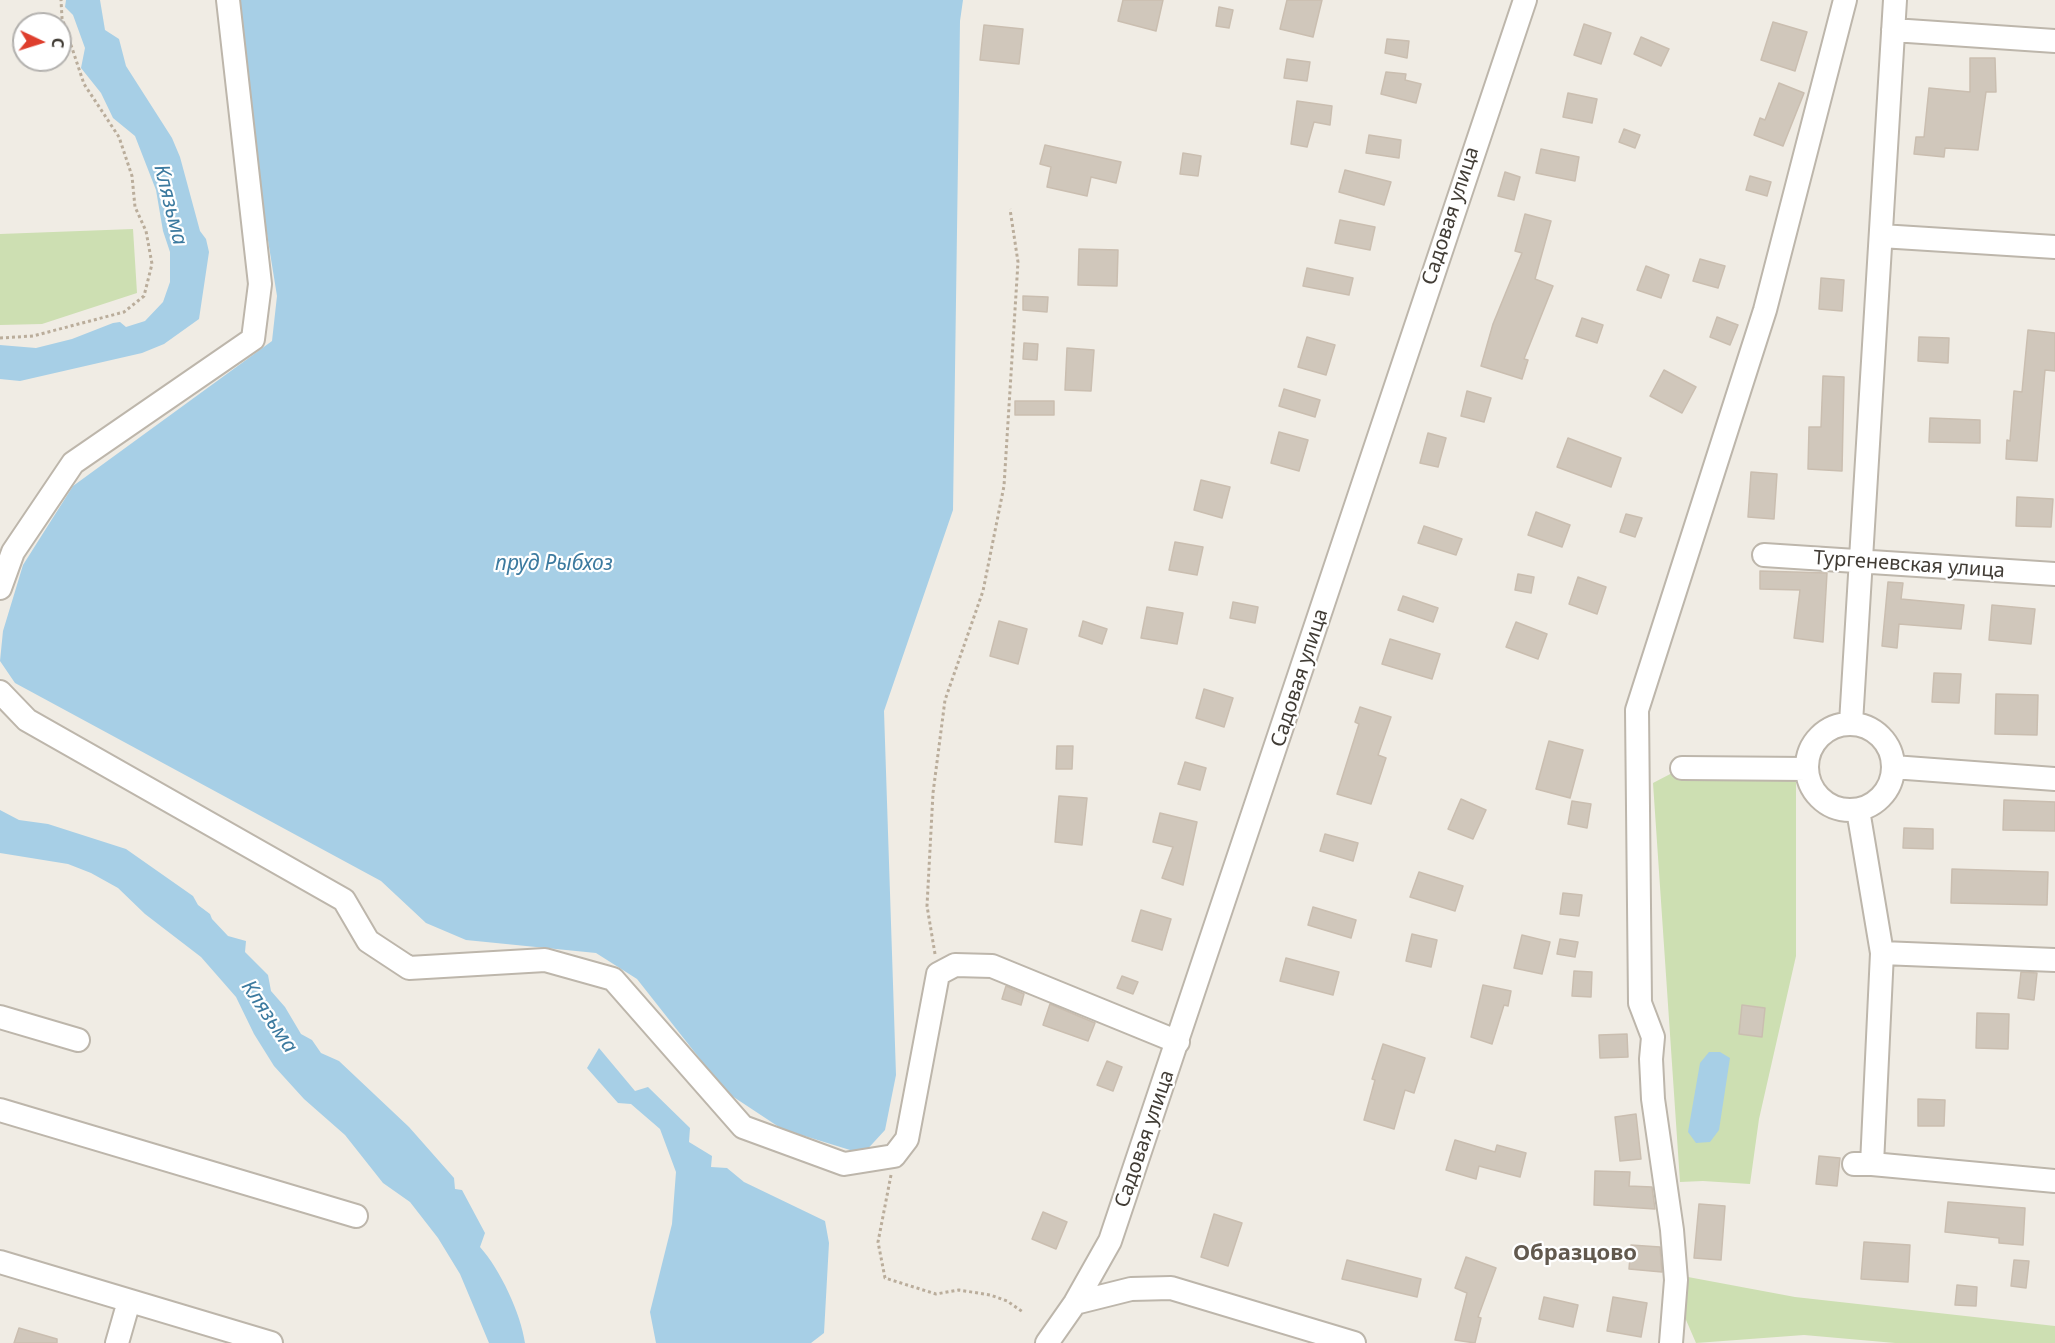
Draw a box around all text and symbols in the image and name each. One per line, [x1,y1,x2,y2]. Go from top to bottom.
north arrow [12,12,72,72]
text: С [47,37,69,49]
street label: Садовая улица [1417,144,1485,288]
water label: Клязьма [148,162,192,248]
street label: Тургеневская улица [1812,546,2006,584]
water label: пруд Рыбхоз [495,551,613,577]
street label: Садовая улица [1266,606,1334,750]
water label: Клязьма [236,976,302,1058]
street label: Садовая улица [1110,1067,1180,1211]
district label: Образцово [1513,1241,1637,1267]

